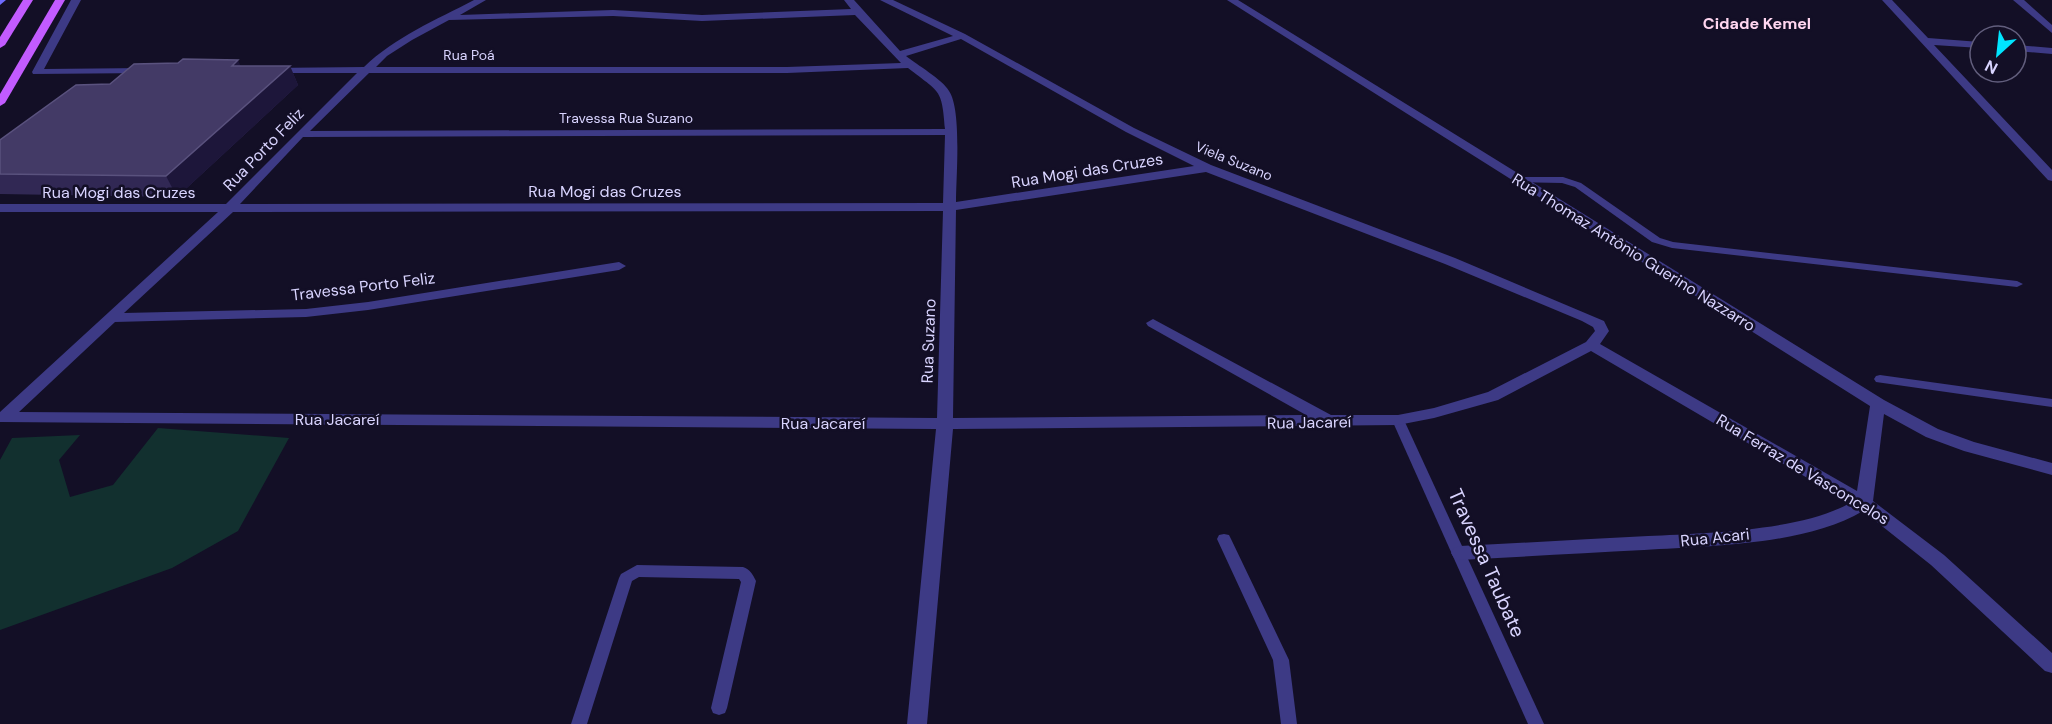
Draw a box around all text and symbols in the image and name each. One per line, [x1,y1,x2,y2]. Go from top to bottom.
district label: Cidade Kemel [1703,13,1811,34]
north arrow [1968,24,2028,84]
street label: Rua Poá [443,46,495,64]
text: N [1981,55,2001,79]
street label: Rua Porto Feliz [218,103,308,195]
street label: Travessa Rua Suzano [559,109,693,127]
street label: Viela Suzano [1193,137,1275,185]
street label: Rua Mogi das Cruzes [1010,148,1164,193]
street label: Rua Thomaz Antônio Guerino Nazzarro [1508,168,1759,336]
street label: Rua Mogi das Cruzes [528,181,682,202]
street label: Rua Mogi das Cruzes [42,182,196,203]
street label: Travessa Porto Feliz [290,267,436,306]
street label: Rua Suzano [917,298,940,384]
street label: Rua Jacareí [295,409,380,430]
street label: Rua Ferraz de Vasconcelos [1712,409,1893,529]
street label: Rua Jacareí [1267,411,1352,434]
street label: Rua Jacareí [781,413,866,434]
street label: Travessa Taubate [1443,485,1531,641]
street label: Rua Acari [1679,523,1751,552]

